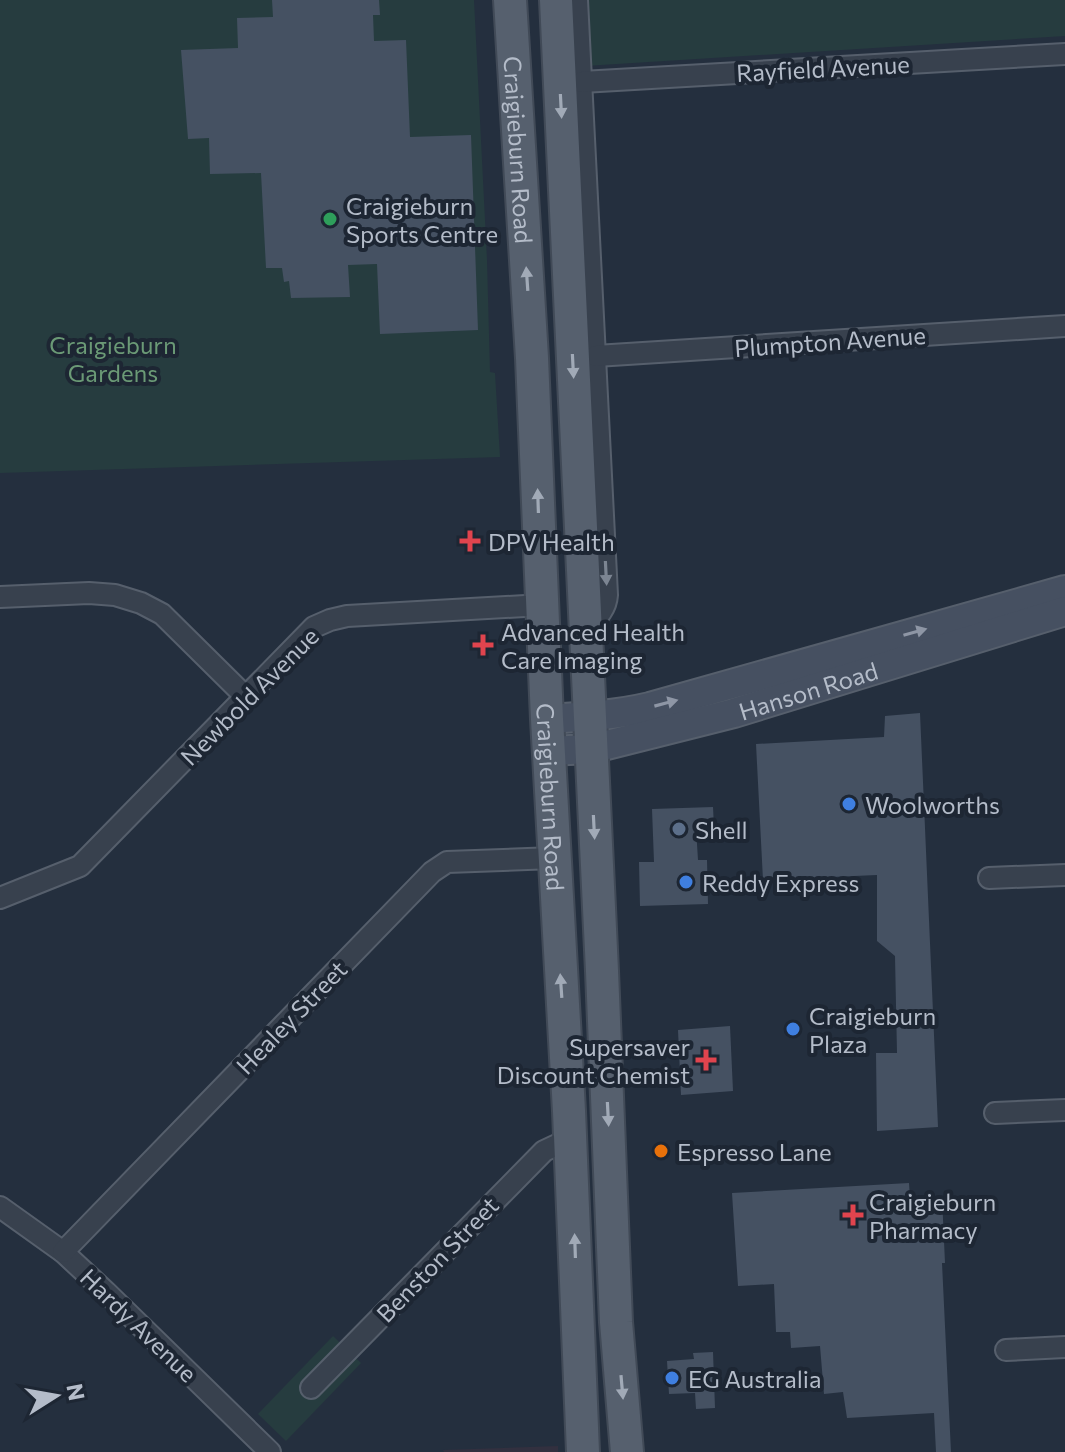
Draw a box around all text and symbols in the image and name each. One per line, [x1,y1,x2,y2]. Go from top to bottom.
street label: Rayfield Avenue [736,49,910,87]
street label: Craigieburn Road [499,55,539,244]
one-way arrow [555,94,568,119]
place label: Craigieburn Sports Centre [346,191,498,248]
marker: Craigieburn Sports Centre [321,210,339,228]
one-way arrow [520,267,533,292]
street label: Plumpton Avenue [733,320,927,362]
park label: Craigieburn Gardens [49,330,177,387]
one-way arrow [567,354,580,379]
one-way arrow [532,488,545,513]
place label: DPV Health [488,527,615,556]
marker: DPV Health [459,530,481,552]
one-way arrow [600,561,613,586]
place label: Advanced Health Care Imaging [501,617,685,674]
street label: Newbold Avenue [174,621,324,771]
one-way arrow [903,625,928,637]
marker: Advanced Health Care Imaging [472,634,494,656]
street label: Hanson Road [735,655,881,725]
one-way arrow [653,697,678,709]
street label: Craigieburn Road [532,702,571,892]
place label: Woolworths [865,790,1000,819]
marker: Woolworths [840,795,858,813]
one-way arrow [588,815,601,840]
place label: Shell [695,815,748,844]
marker: Shell [670,820,688,838]
place label: Reddy Express [702,868,860,897]
marker: Reddy Express [677,873,695,891]
street label: Healey Street [230,954,352,1080]
one-way arrow [554,973,567,998]
place label: Craigieburn Plaza [809,1001,936,1058]
marker: Craigieburn Plaza [784,1020,802,1038]
place label: Supersaver Discount Chemist [497,1032,690,1089]
marker: Supersaver Discount Chemist [697,1051,715,1069]
one-way arrow [602,1102,615,1127]
place label: Espresso Lane [677,1137,832,1166]
marker: Espresso Lane [652,1142,670,1160]
place label: Craigieburn Pharmacy [869,1187,996,1244]
street label: Benston Street [370,1190,504,1328]
marker: Craigieburn Pharmacy [844,1206,862,1224]
one-way arrow [568,1233,581,1258]
street label: Hardy Avenue [75,1262,203,1388]
north arrow [16,1356,96,1436]
place label: EG Australia [688,1364,822,1393]
marker: EG Australia [663,1369,681,1387]
one-way arrow [616,1375,629,1400]
text: N [61,1381,91,1403]

